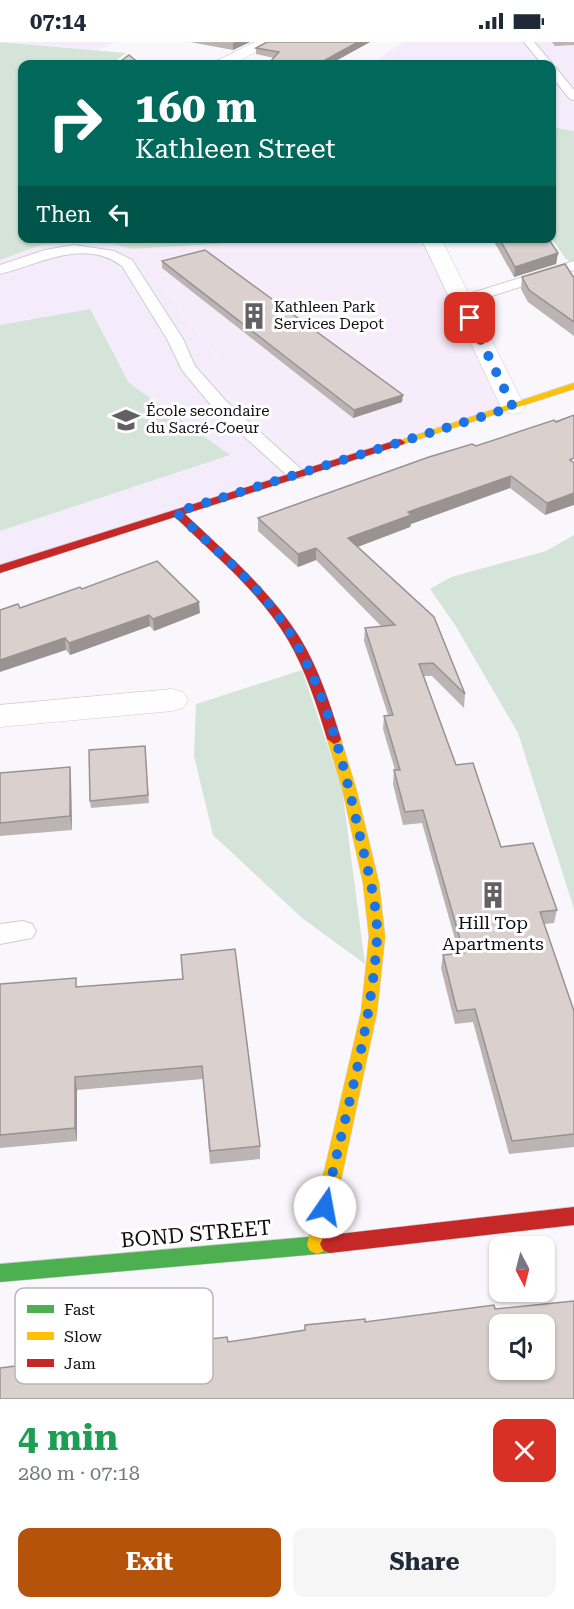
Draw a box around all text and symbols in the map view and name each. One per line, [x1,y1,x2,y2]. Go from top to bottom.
text: 07:14 [30,9,86,34]
text: 160 m [135,83,257,132]
icon: right [36,84,114,162]
text: Kathleen Street [135,133,336,165]
icon: left [103,198,136,231]
text: Then [36,202,91,227]
pin [444,292,495,343]
place label: Kathleen Park Services Depot [274,298,384,333]
building icon: Kathleen Park Services Depot [239,301,269,331]
icon: arrive [453,301,486,334]
place label: École secondaire du Sacré-Coeur [146,402,269,437]
school or university icon: École secondaire du Sacré-Coeur [111,405,141,435]
building icon: Hill Top Apartments [478,880,508,910]
place label: Hill Top Apartments [442,912,544,954]
position arrow [293,1175,357,1239]
street label: BOND STREET [120,1215,272,1253]
north arrow [489,1236,555,1302]
map controls [489,1236,555,1380]
legend [15,1288,213,1384]
text: Fast [64,1300,95,1319]
button: sound [489,1314,555,1380]
text: Slow [64,1327,102,1346]
text: Jam [64,1354,96,1373]
text: 4 min [18,1417,118,1459]
button: close [493,1419,556,1482]
text: 280 m · 07:18 [18,1461,140,1485]
button: Exit [18,1528,281,1597]
button: Share [293,1528,556,1597]

